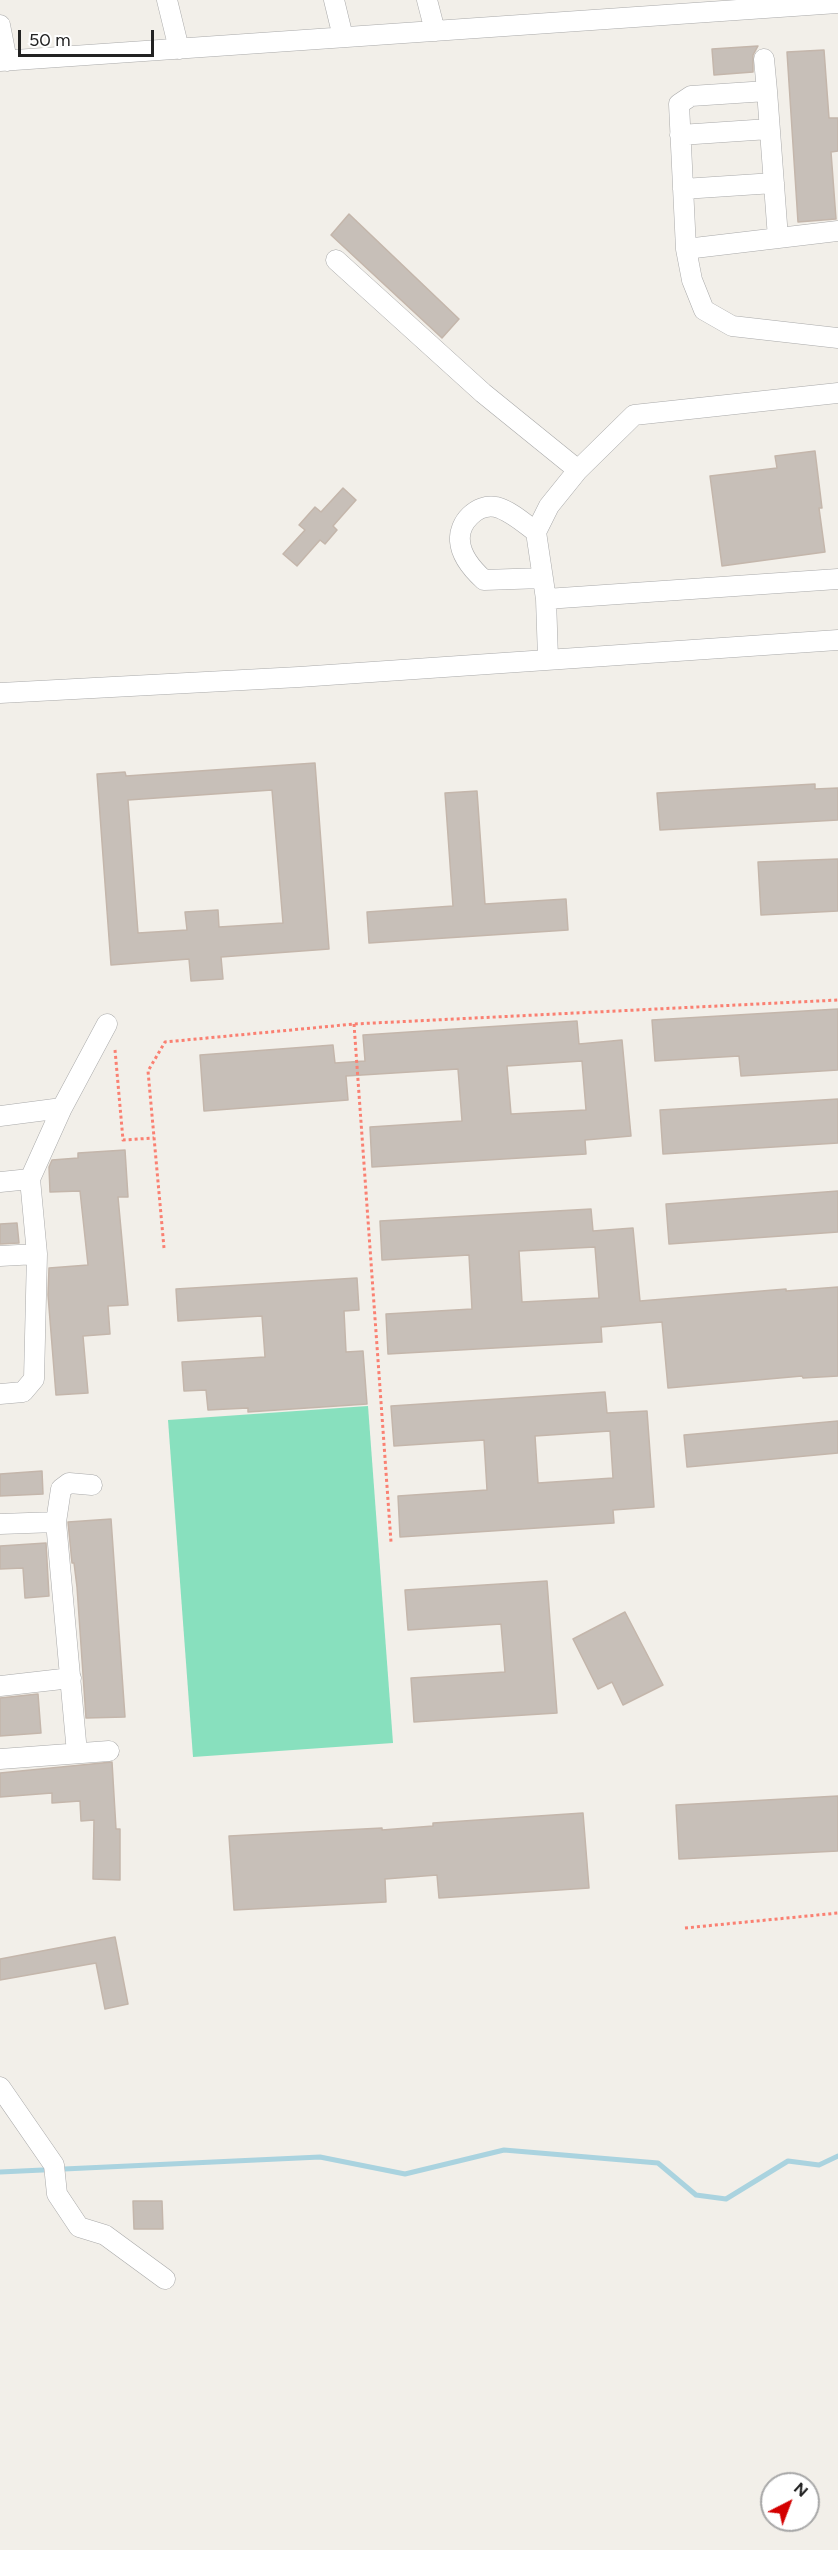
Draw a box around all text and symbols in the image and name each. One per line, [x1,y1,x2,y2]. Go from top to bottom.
scale bar [21,18,158,56]
text: 50 m [29,29,71,51]
north arrow [760,2472,820,2532]
text: N [790,2479,812,2501]

